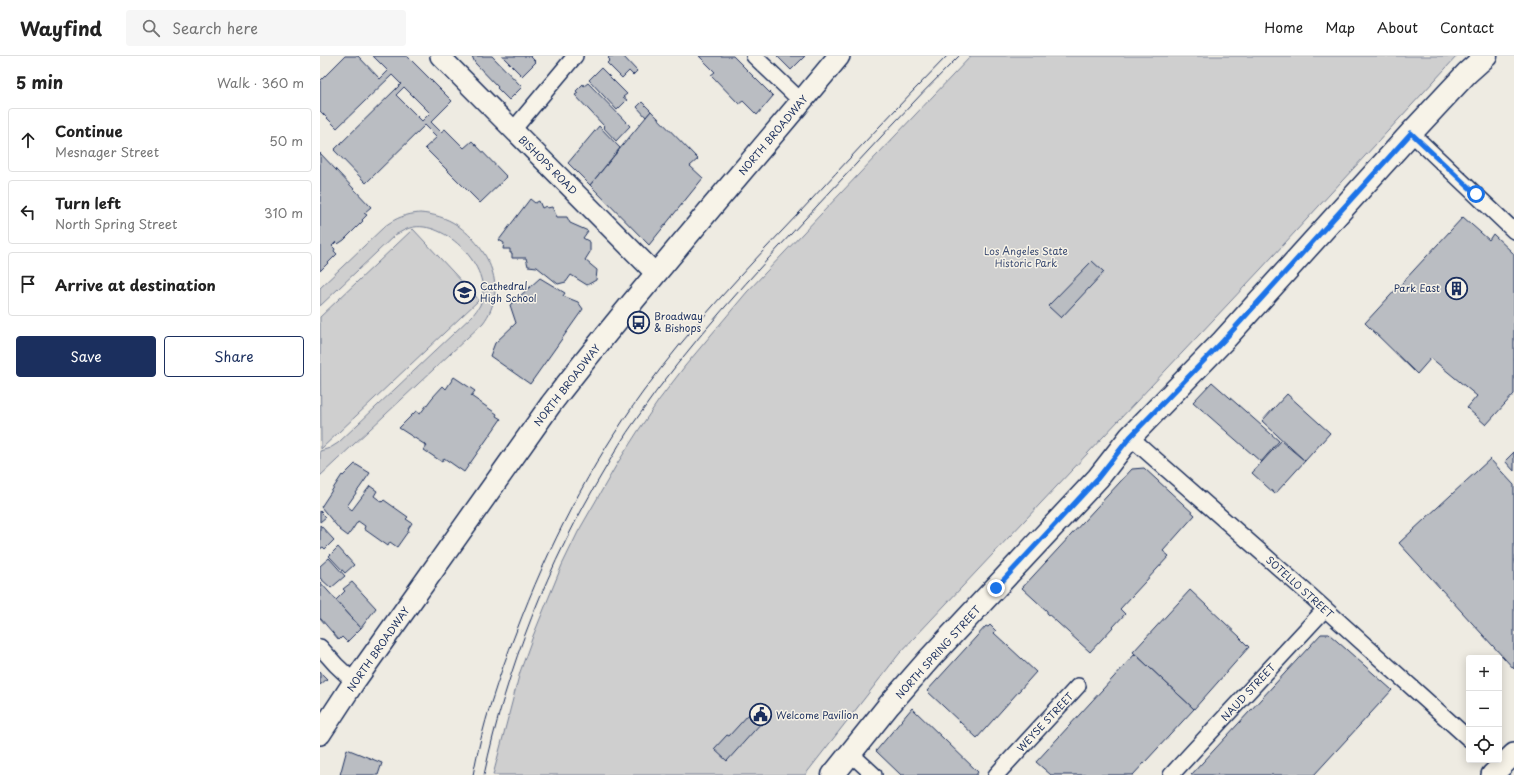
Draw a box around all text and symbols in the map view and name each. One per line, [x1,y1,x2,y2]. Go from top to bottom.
search box [126,10,406,46]
text: Wayfind [20,14,102,42]
text: Search here [172,16,258,39]
icon: search [140,17,162,39]
text: Home [1264,17,1303,38]
text: Map [1325,17,1355,38]
text: About [1377,17,1418,38]
text: Contact [1440,17,1494,38]
text: 5 min [16,69,63,95]
text: Walk · 360 m [217,73,304,92]
street label: NORTH BROADWAY [735,91,811,178]
text: Continue [55,119,123,142]
icon: ahead [17,129,39,151]
text: 50 m [269,131,303,150]
street label: BISHOPS ROAD [516,132,581,197]
text: Mesnager Street [55,142,159,161]
route start [1467,185,1485,203]
text: Turn left [55,191,121,214]
icon: left [17,201,39,223]
text: 310 m [264,203,303,222]
text: North Spring Street [55,214,177,233]
park label: Los Angeles State Historic Park [984,243,1068,270]
icon: arrive [17,273,39,295]
text: Arrive at destination [55,273,216,296]
building icon: Park East [1443,275,1469,301]
place label: Cathedral High School [480,278,537,305]
school or university icon: Cathedral High School [451,279,477,305]
place label: Park East [1394,280,1440,295]
place label: Broadway & Bishops [654,308,703,335]
bus stop icon: Broadway & Bishops [626,309,652,335]
button: Save [16,336,156,377]
button: Share [164,336,304,377]
street label: NORTH BROADWAY [530,341,603,429]
street label: SOTELLO STREET [1263,552,1338,621]
route end [987,579,1005,597]
street label: NORTH SPRING STREET [892,602,984,702]
street label: NORTH BROADWAY [343,603,413,694]
map controls [1466,655,1502,763]
button: + [1466,655,1502,691]
street label: NAUD STREET [1217,659,1278,724]
street label: WEYSE STREET [1013,688,1077,755]
button: − [1466,691,1502,727]
public building icon: Welcome Pavilion [748,702,774,728]
place label: Welcome Pavilion [776,707,858,722]
button: locate [1466,727,1502,763]

